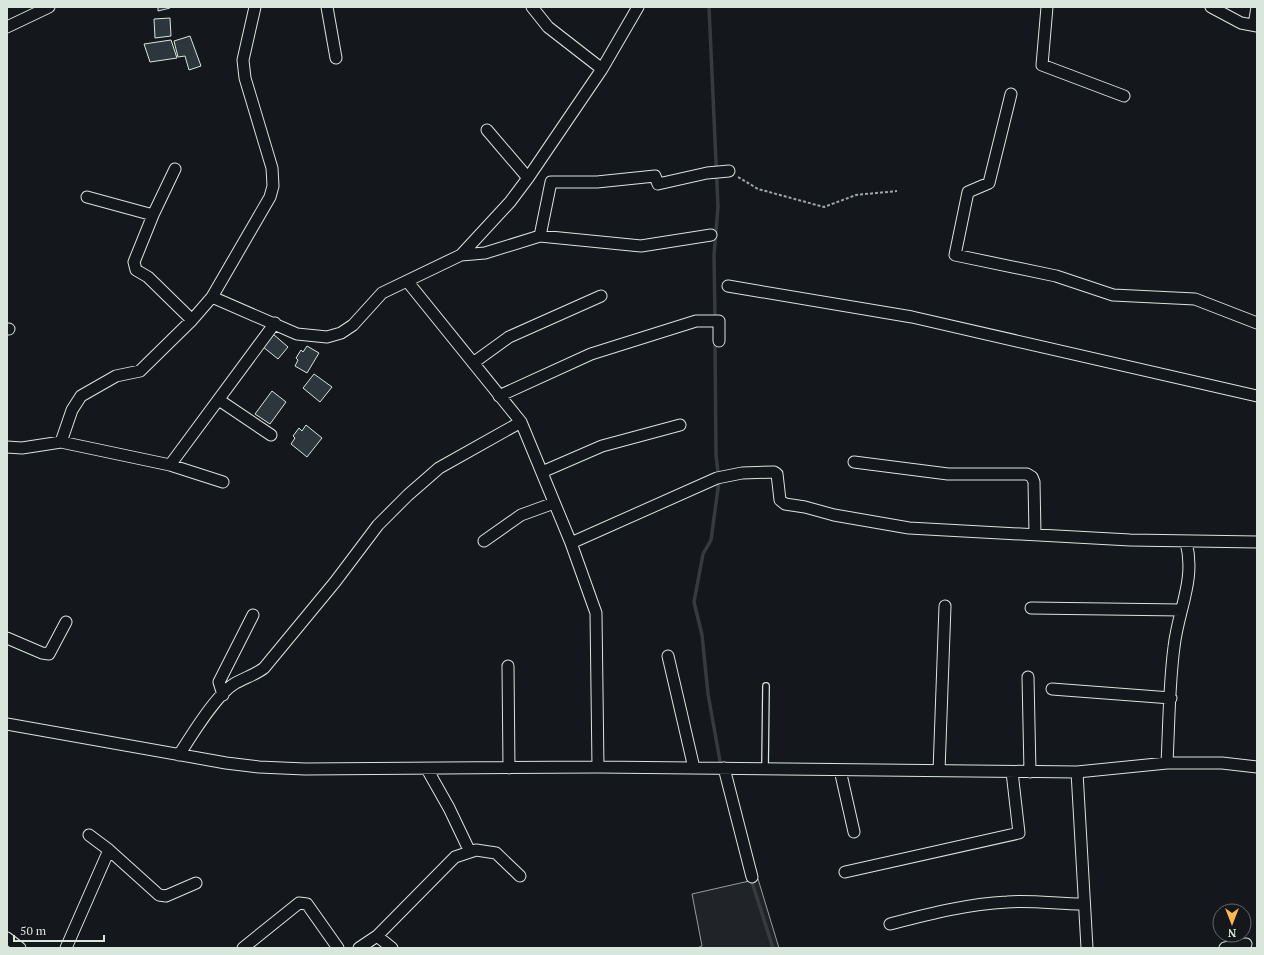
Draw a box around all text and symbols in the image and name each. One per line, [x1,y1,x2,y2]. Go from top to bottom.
north arrow [1212,903,1252,943]
scale bar [14,917,104,943]
text: 50 m [20,923,47,938]
text: N [1227,926,1236,940]

